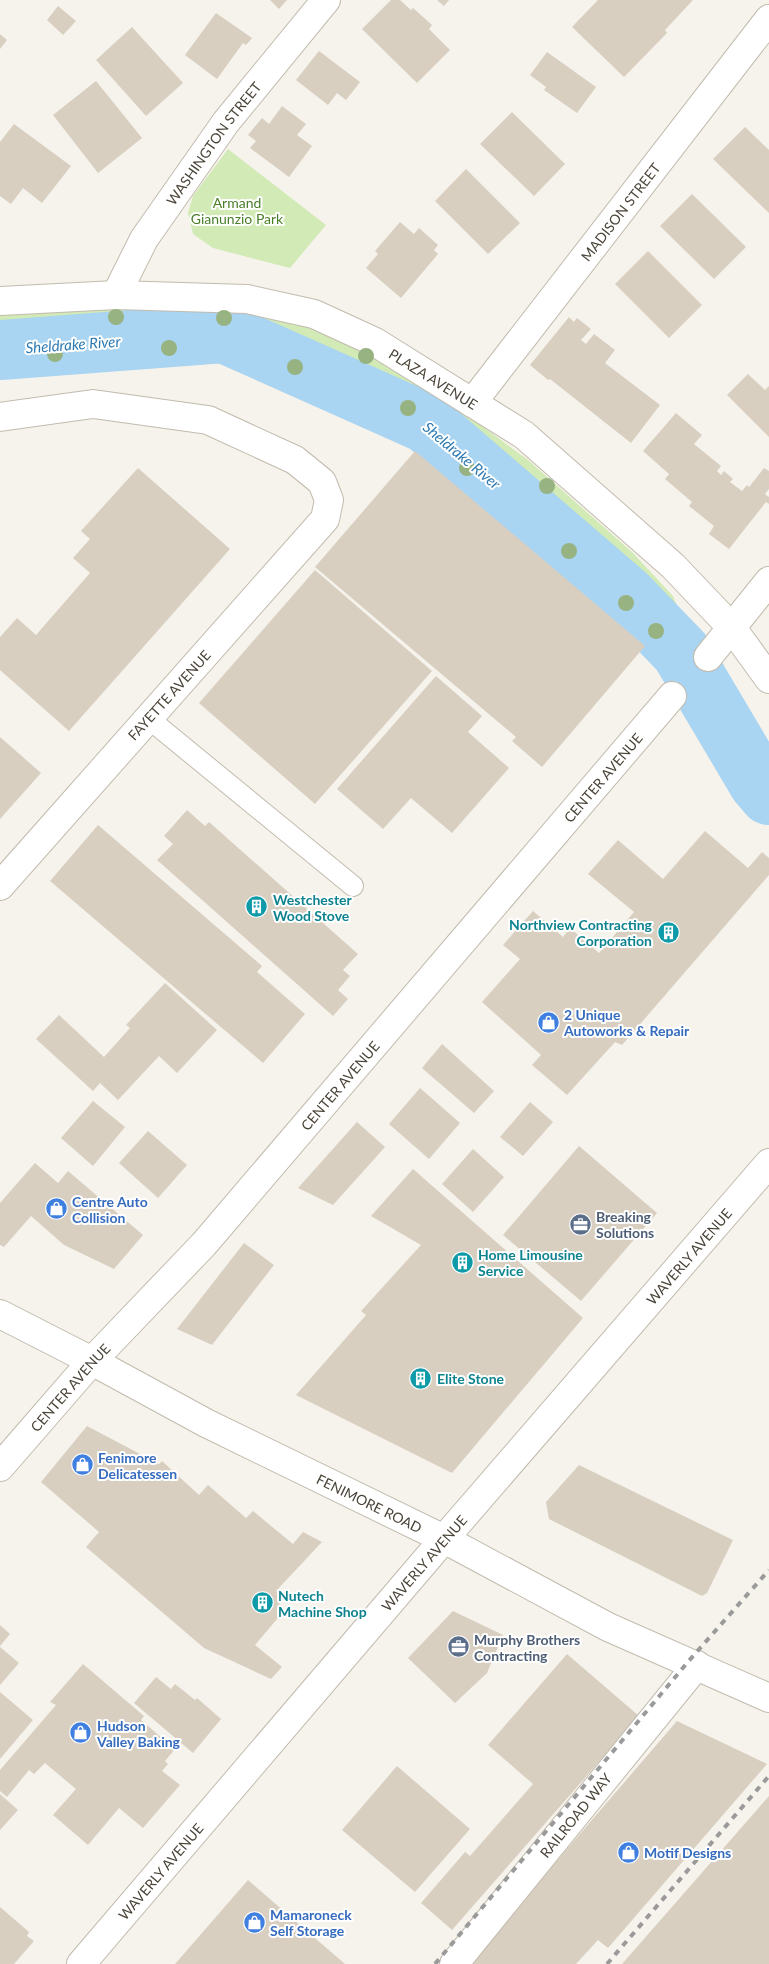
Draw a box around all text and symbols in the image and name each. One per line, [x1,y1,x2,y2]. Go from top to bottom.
street label: WASHINGTON STREET [162,77,265,208]
street label: MADISON STREET [577,159,664,264]
park label: Armand Gianunzio Park [191,194,284,227]
water label: Sheldrake River [25,332,122,356]
street label: PLAZA AVENUE [386,345,481,413]
water label: Sheldrake River [420,418,505,493]
street label: FAYETTE AVENUE [124,646,214,744]
street label: CENTER AVENUE [560,729,645,825]
place label: Westchester Wood Stove [273,891,353,924]
building icon: Westchester Wood Stove [245,895,269,919]
place label: Northview Contracting Corporation [509,916,653,949]
building icon: Northview Contracting Corporation [656,920,680,944]
place label: 2 Unique Autoworks & Repair [563,1006,690,1039]
shop icon: 2 Unique Autoworks & Repair [536,1010,560,1034]
street label: CENTER AVENUE [297,1037,382,1133]
place label: Centre Auto Collision [72,1193,148,1226]
shop icon: Centre Auto Collision [44,1197,68,1221]
street label: WAVERLY AVENUE [642,1204,735,1308]
place label: Breaking Solutions [596,1208,654,1241]
office icon: Breaking Solutions [568,1212,592,1236]
place label: Home Limousine Service [478,1246,583,1279]
building icon: Home Limousine Service [450,1250,474,1274]
street label: CENTER AVENUE [26,1340,113,1435]
building icon: Elite Stone [409,1366,433,1390]
place label: Elite Stone [437,1370,505,1387]
place label: Fenimore Delicatessen [98,1449,177,1482]
shop icon: Fenimore Delicatessen [70,1453,94,1477]
street label: FENIMORE ROAD [314,1470,425,1536]
street label: WAVERLY AVENUE [378,1512,470,1614]
place label: Nutech Machine Shop [278,1587,367,1620]
building icon: Nutech Machine Shop [250,1591,274,1615]
place label: Murphy Brothers Contracting [474,1631,580,1664]
office icon: Murphy Brothers Contracting [446,1635,470,1659]
place label: Hudson Valley Baking [96,1717,181,1750]
shop icon: Hudson Valley Baking [69,1721,93,1745]
street label: RAILROAD WAY [536,1769,615,1861]
street label: WAVERLY AVENUE [114,1819,206,1923]
shop icon: Motif Designs [616,1840,640,1864]
place label: Motif Designs [644,1844,731,1861]
place label: Mamaroneck Self Storage [270,1906,352,1939]
shop icon: Mamaroneck Self Storage [242,1910,266,1934]

